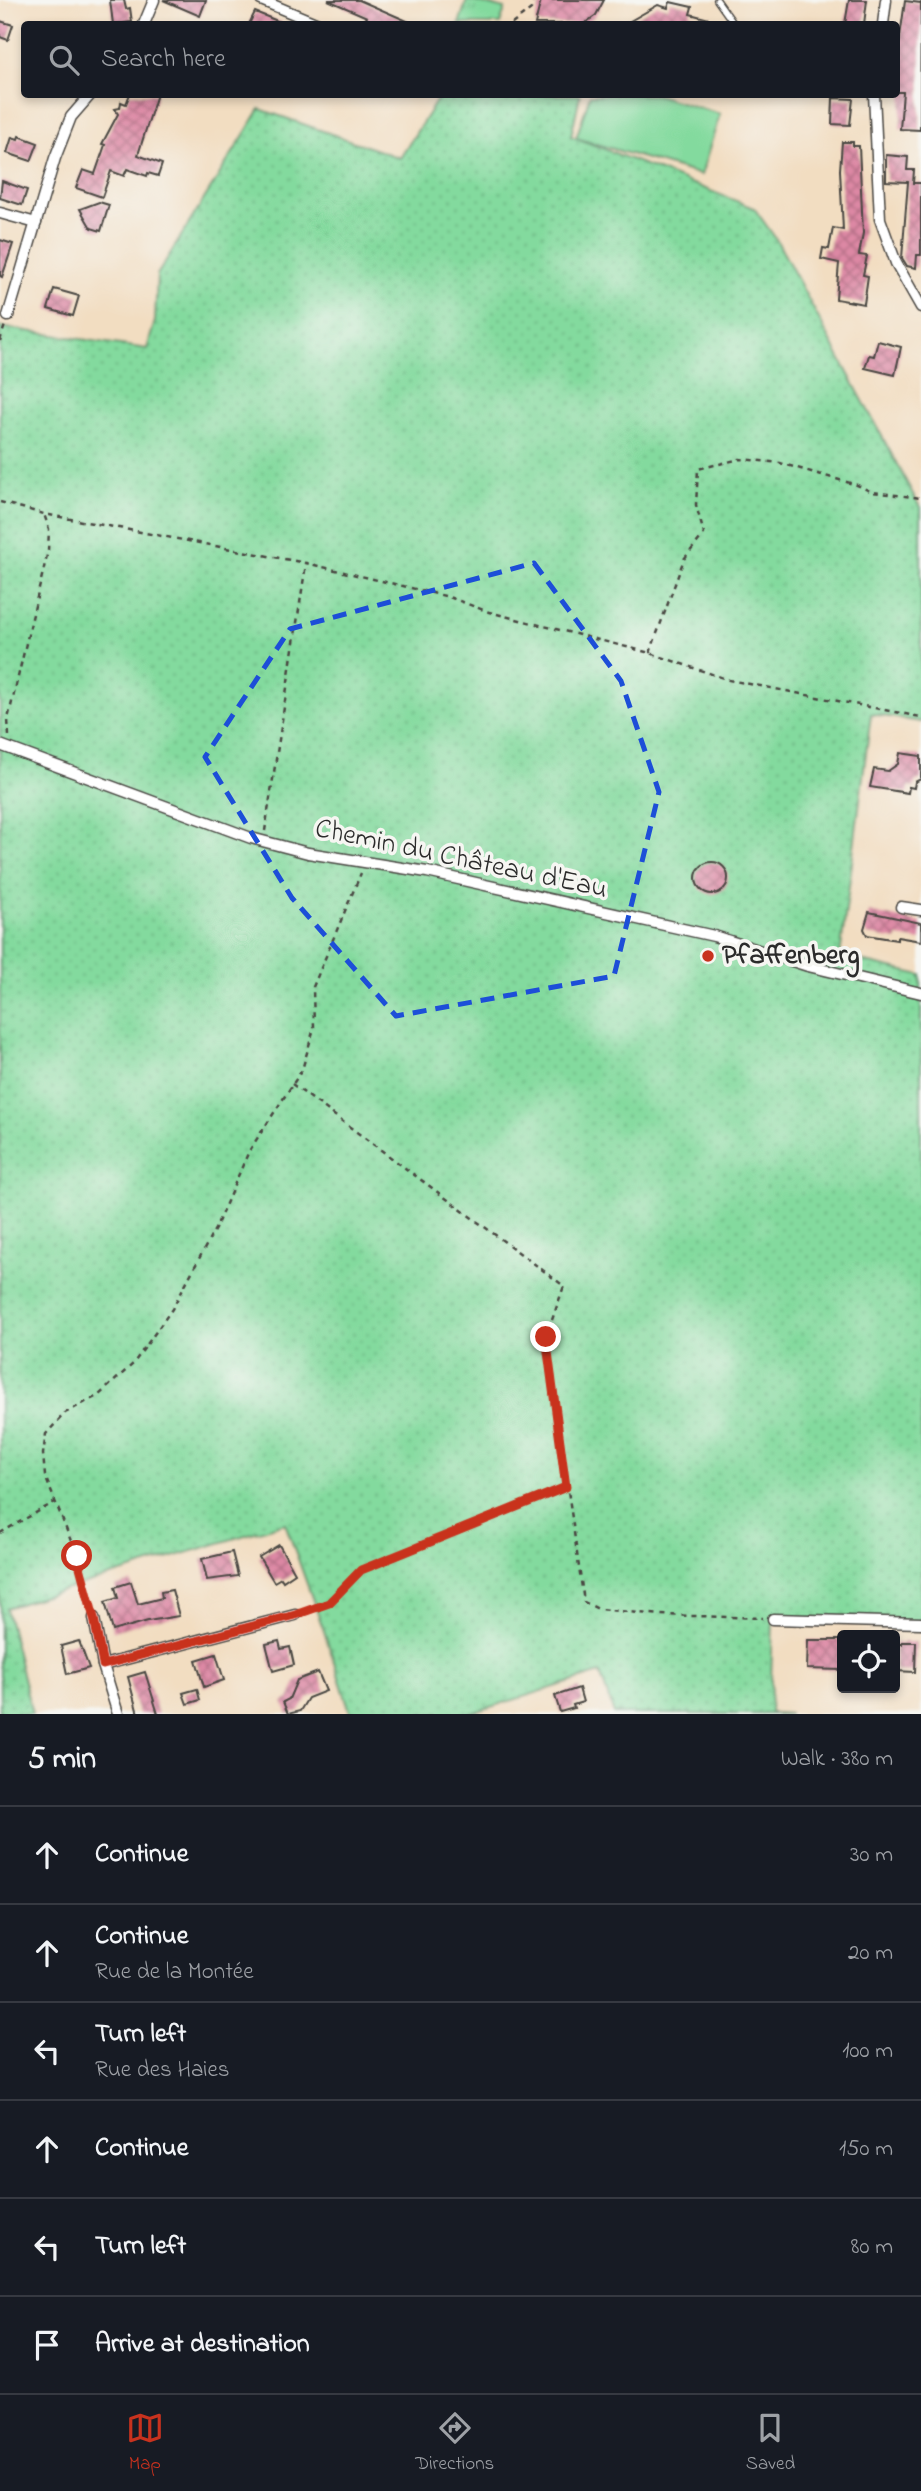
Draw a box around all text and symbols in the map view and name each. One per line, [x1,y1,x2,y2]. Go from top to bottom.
search box [21,21,900,98]
icon: search [45,41,83,79]
text: Search here [101,41,226,79]
street label: Chemin du Château d'Eau [311,809,611,911]
place label: Pfaffenberg [722,936,860,978]
marker: Pfaffenberg [700,948,716,964]
route end [530,1321,561,1352]
route start [61,1540,92,1571]
map controls [837,1630,900,1693]
button: locate [837,1630,900,1693]
text: 5 min [28,1738,96,1782]
text: Walk · 380 m [781,1743,893,1776]
icon: ahead [28,1836,66,1874]
text: Continue [95,1836,188,1874]
text: 30 m [850,1839,893,1872]
text: Continue [95,1918,188,1956]
icon: ahead [28,1934,66,1972]
text: 20 m [848,1937,893,1970]
text: Rue de la Montée [95,1956,253,1989]
text: Turn left [95,2016,186,2054]
icon: left [28,2032,66,2070]
text: 100 m [842,2035,893,2068]
text: Rue des Haies [95,2054,229,2087]
icon: ahead [28,2130,66,2168]
text: Continue [95,2130,188,2168]
text: 150 m [839,2133,893,2166]
icon: left [28,2228,66,2266]
text: Turn left [95,2228,186,2266]
text: 80 m [851,2231,893,2264]
icon: arrive [28,2326,66,2364]
text: Arrive at destination [95,2326,310,2364]
tab: Map [126,2409,164,2478]
tab: Directions [415,2409,494,2478]
tab: Saved [746,2409,795,2478]

